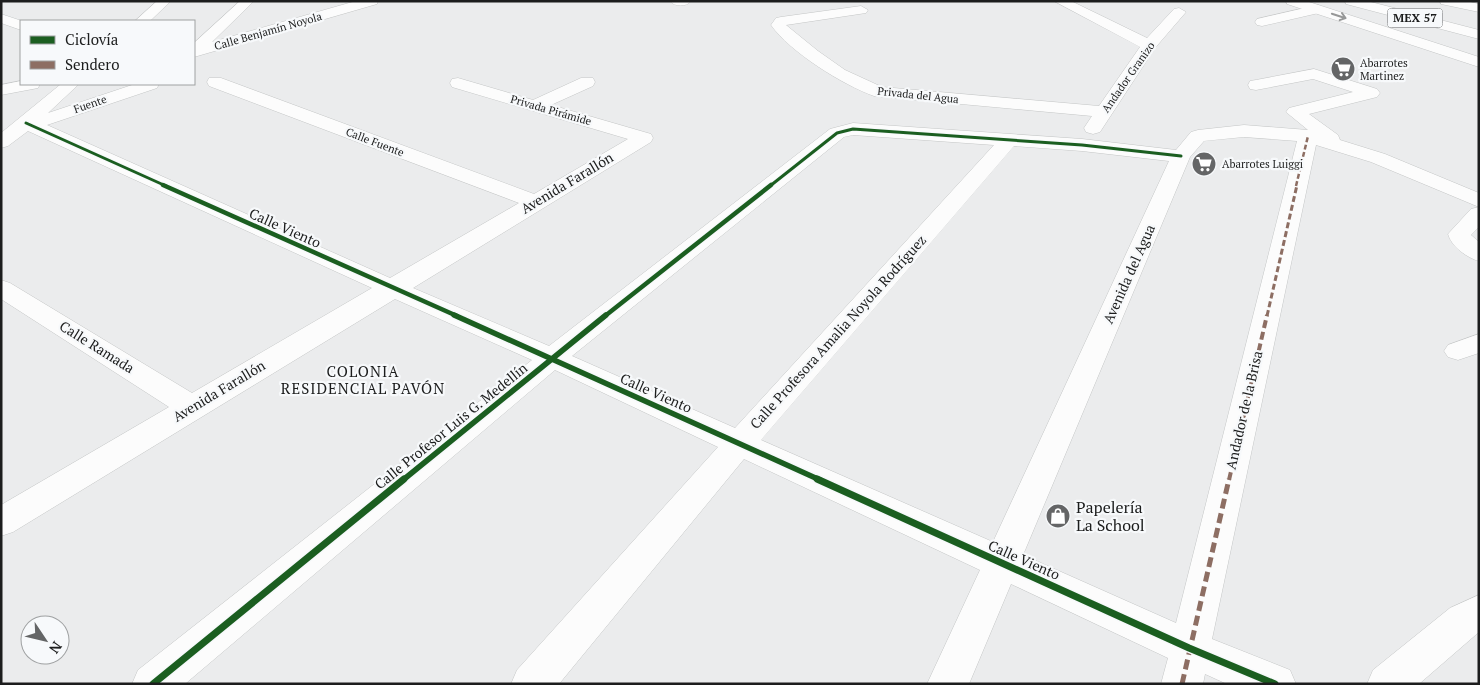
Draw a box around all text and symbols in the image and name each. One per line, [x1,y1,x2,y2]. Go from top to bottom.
road number: MEX 57 [1388,8,1442,28]
street label: Calle Benjamín Noyola [213,9,324,53]
one-way arrow [1330,11,1346,21]
legend [20,20,195,85]
text: Ciclovía [65,29,119,49]
street label: Andador Granizo [1098,39,1158,115]
text: Sendero [65,54,119,74]
supermarket icon: Abarrotes Martinez [1330,56,1356,82]
place label: Abarrotes Martinez [1360,56,1408,83]
street label: Privada del Agua [877,84,960,106]
street label: Fuente [72,92,109,116]
street label: Privada Pirámide [509,92,594,128]
street label: Calle Fuente [344,124,407,160]
street label: Avenida Farallón [517,147,617,218]
supermarket icon: Abarrotes Luiggi [1191,151,1217,177]
place label: Abarrotes Luiggi [1222,157,1303,171]
street label: Calle Viento [246,203,324,252]
street label: Avenida del Agua [1098,221,1159,326]
street label: Calle Profesora Amalia Noyola Rodríguez [745,230,930,433]
street label: Calle Ramada [56,316,138,377]
street label: Andador de la Brisa [1221,349,1266,471]
street label: Avenida Farallón [169,355,269,426]
street label: Calle Profesor Luis G. Medellín [370,358,532,493]
district label: COLONIA RESIDENCIAL PAVÓN [281,361,445,398]
street label: Calle Viento [617,368,695,417]
place label: Papelería La School [1076,496,1145,536]
shop icon: Papelería La School [1045,503,1071,529]
street label: Calle Viento [985,535,1063,584]
north arrow [20,615,70,665]
text: N [45,638,67,658]

